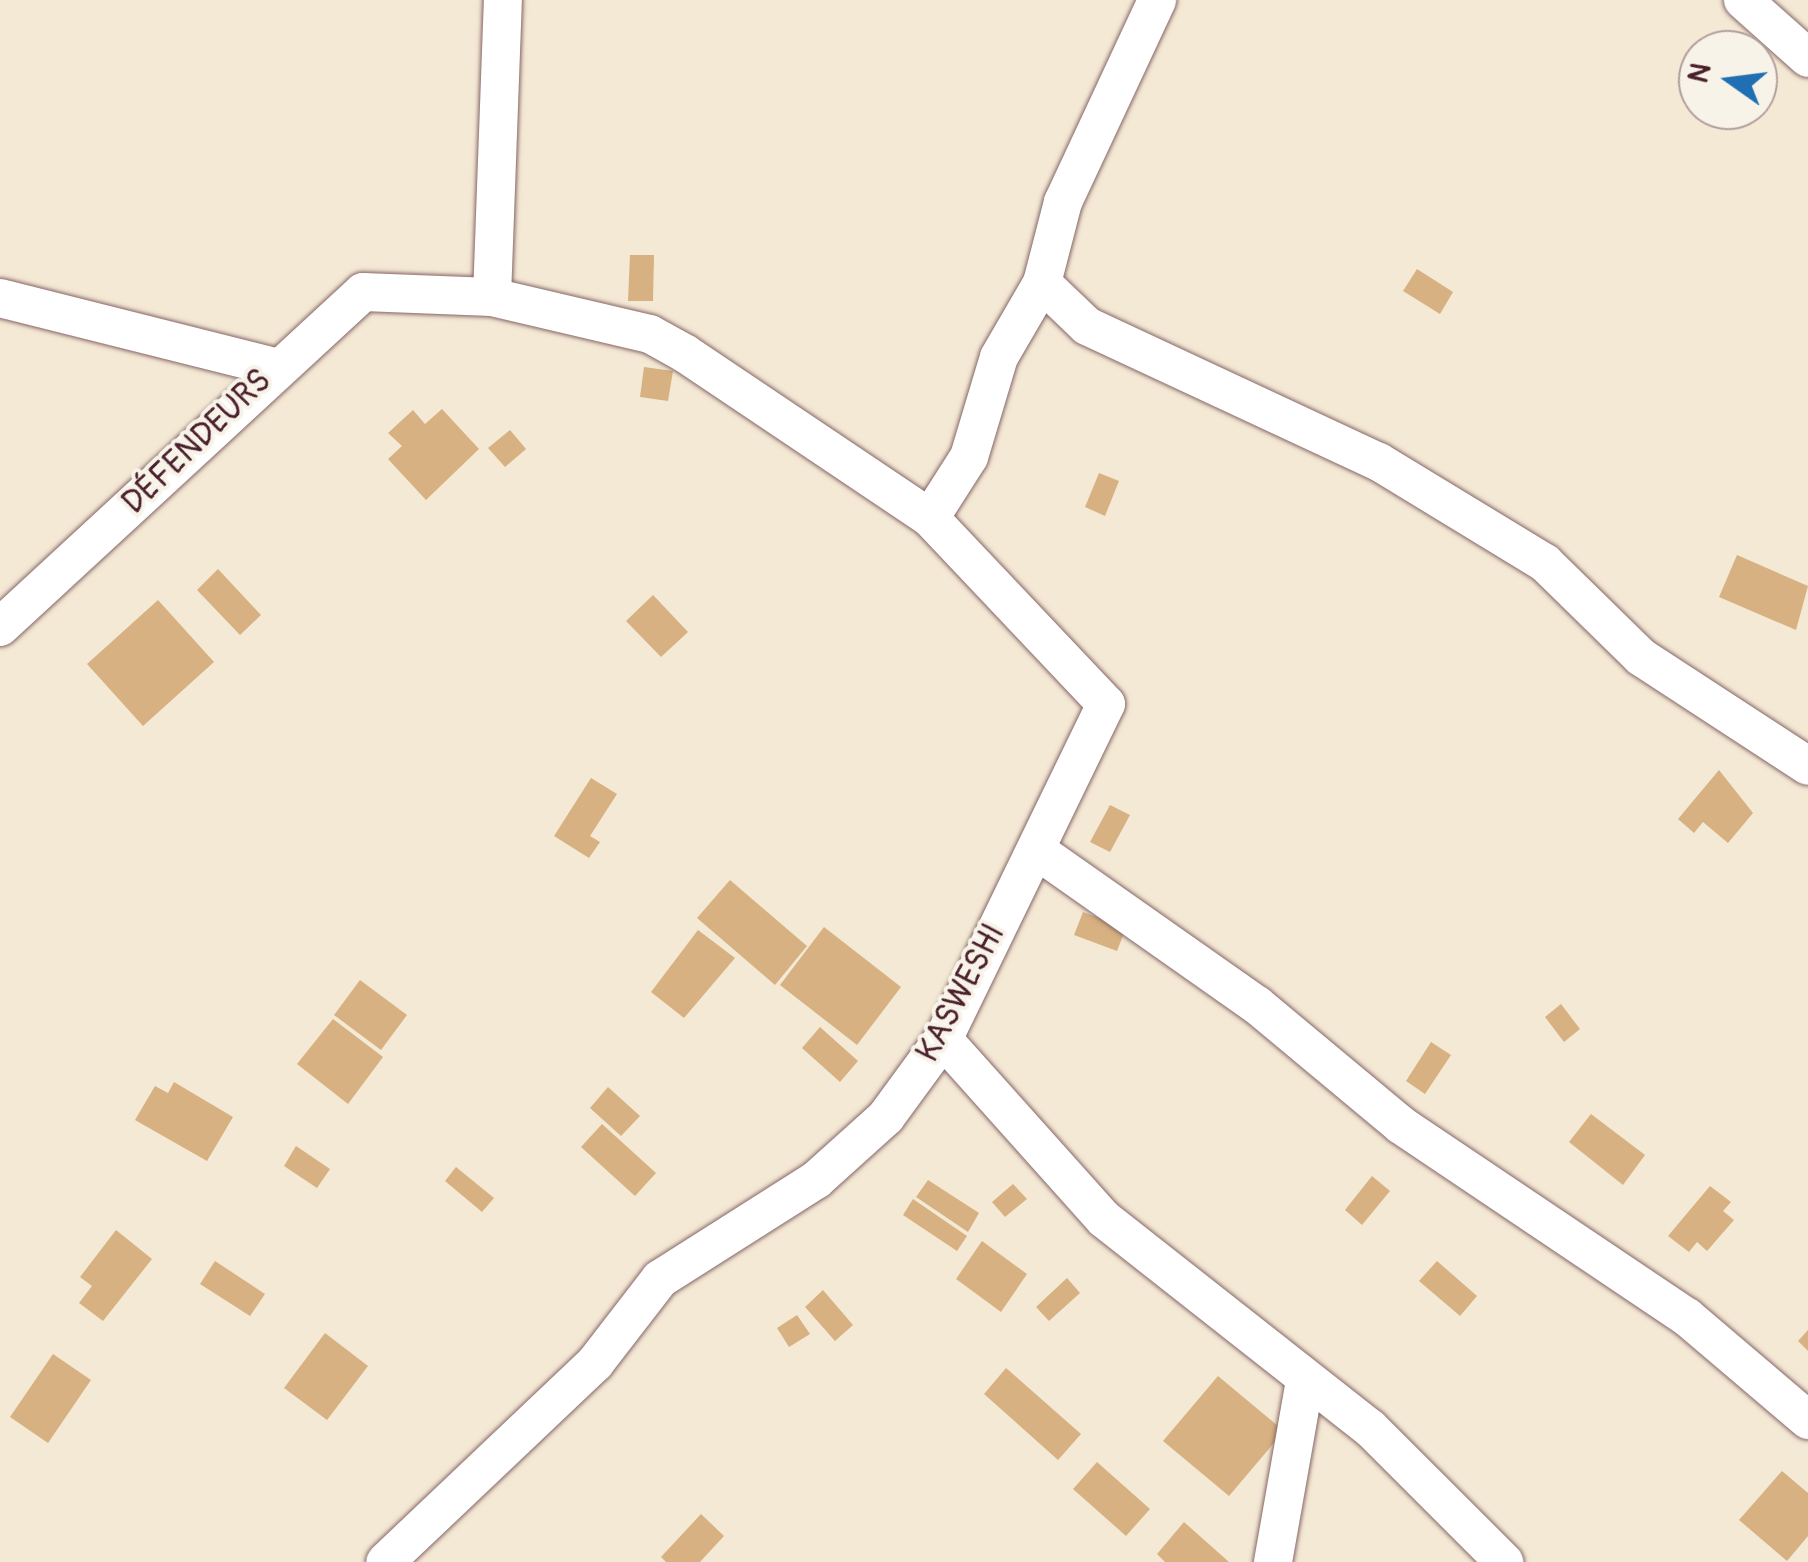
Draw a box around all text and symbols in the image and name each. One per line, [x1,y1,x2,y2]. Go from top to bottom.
north arrow [1678,30,1778,130]
text: N [1681,60,1720,87]
street label: DÉFENDEURS [115,362,279,522]
street label: KASWESHI [909,917,1013,1069]

